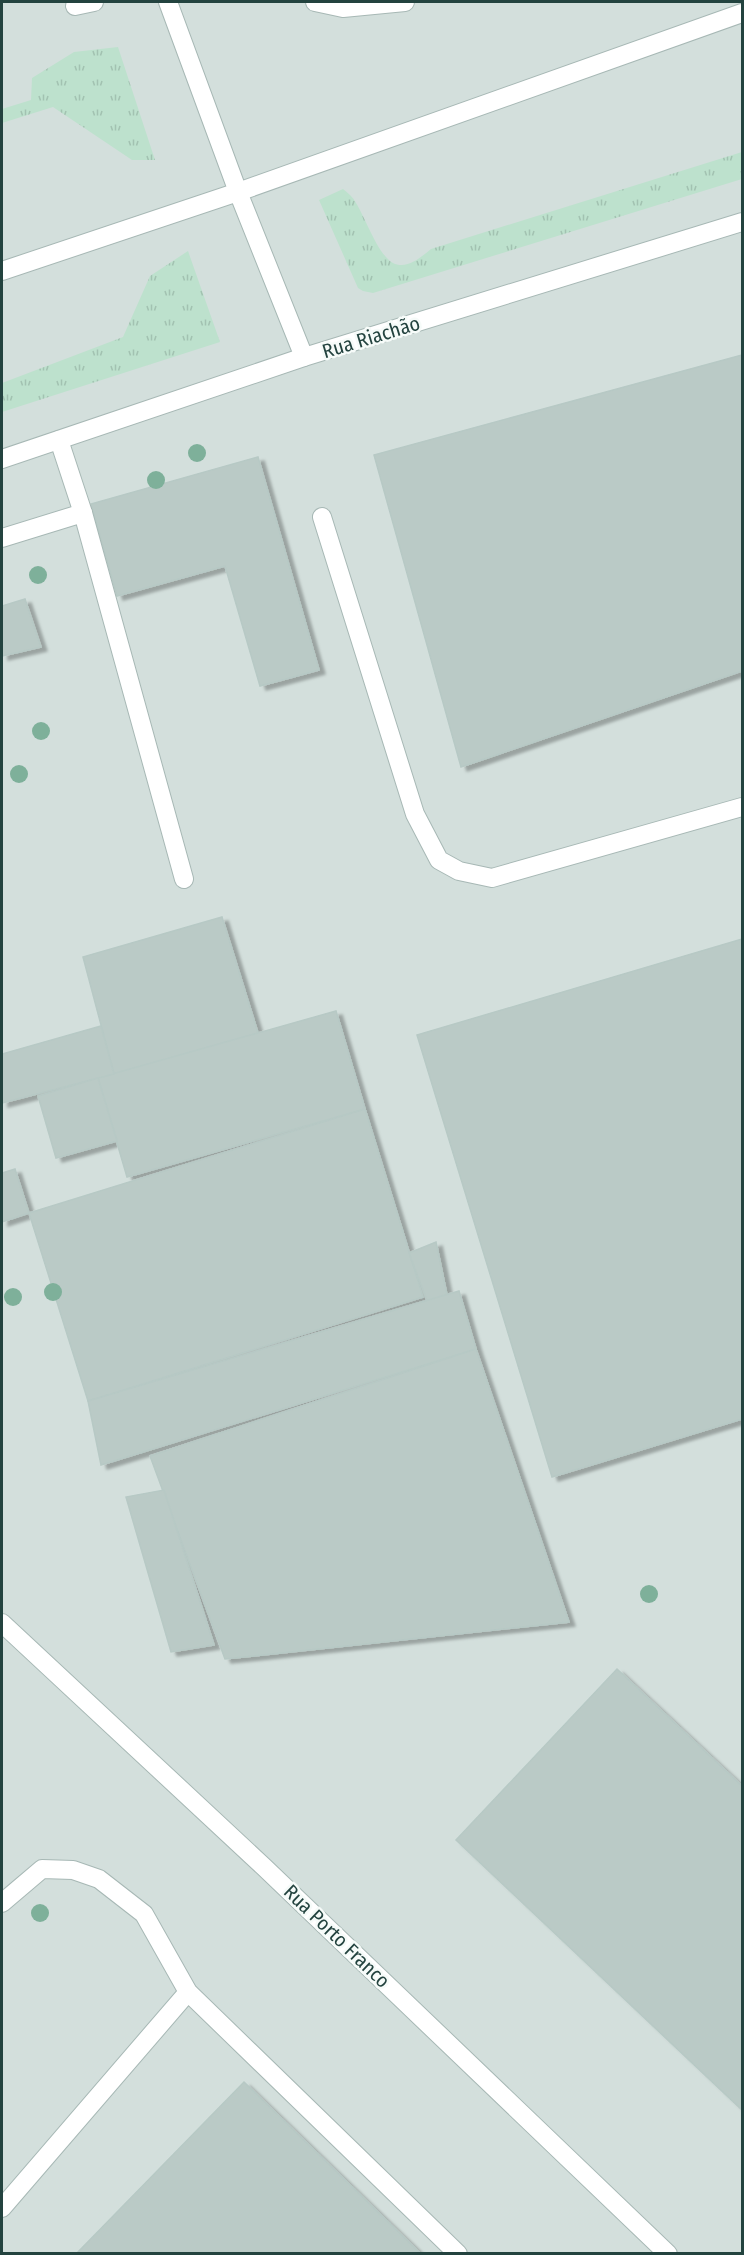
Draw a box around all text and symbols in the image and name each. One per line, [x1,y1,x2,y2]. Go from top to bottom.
street label: Rua Riachão [319,311,423,363]
street label: Rua Porto Franco [279,1879,395,1993]

